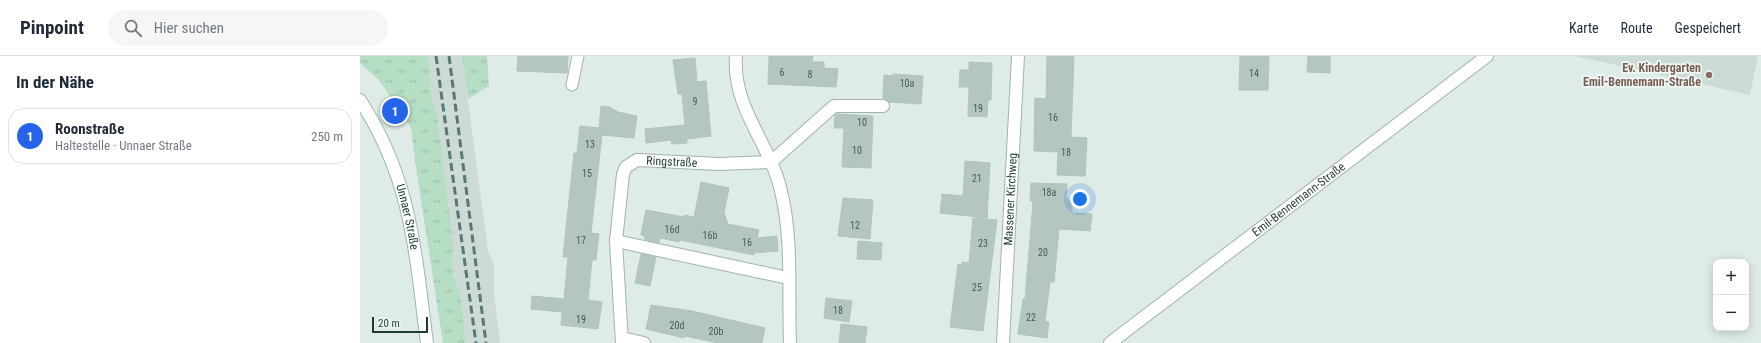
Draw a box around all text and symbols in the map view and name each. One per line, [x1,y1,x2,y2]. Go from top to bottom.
search box [108,10,388,46]
text: Pinpoint [20,16,84,39]
icon: search [122,17,144,39]
text: Hier suchen [154,19,224,37]
text: Karte [1569,20,1599,36]
text: Route [1621,20,1653,36]
text: Gespeichert [1675,20,1741,36]
place label: Ev. Kindergarten Emil-Bennemann-Straße [1583,61,1701,89]
house number: 6 [780,67,785,78]
house number: 14 [1249,68,1259,79]
house number: 8 [808,69,813,80]
marker: Ev. Kindergarten Emil-Bennemann-Straße [1704,70,1714,80]
text: In der Nähe [16,72,94,92]
house number: 10a [900,78,915,89]
pin: 1 [382,96,408,126]
house number: 9 [693,96,698,107]
house number: 19 [973,103,983,114]
house number: 16 [1048,112,1058,123]
house number: 10 [857,117,867,128]
text: Roonstraße [55,120,124,138]
text: 1 [27,129,33,144]
text: 250 m [311,129,343,144]
text: Haltestelle · Unnaer Straße [55,138,192,153]
house number: 13 [585,139,595,150]
house number: 10 [852,145,862,156]
house number: 18 [1061,147,1071,158]
street label: Massener Kirchweg [1001,152,1020,246]
street label: Ringstraße [646,153,698,170]
street label: Emil-Bennemann-Straße [1249,159,1348,239]
house number: 15 [582,168,592,179]
house number: 21 [972,173,982,184]
street label: Unnaer Straße [393,182,422,251]
house number: 18a [1042,187,1057,198]
your location [1070,189,1090,209]
house number: 12 [850,220,860,231]
house number: 16d [665,224,679,235]
house number: 16b [703,230,717,241]
house number: 17 [576,235,586,246]
house number: 16 [742,237,752,248]
house number: 23 [978,238,988,249]
house number: 20 [1038,247,1048,258]
map controls [1713,259,1749,331]
button: + [1713,259,1749,295]
house number: 25 [972,282,982,293]
button: − [1713,295,1749,331]
house number: 18 [833,305,843,316]
house number: 22 [1026,312,1036,323]
house number: 19 [576,314,586,325]
scale bar [372,315,428,334]
text: 20 m [378,317,400,330]
house number: 20d [670,320,684,331]
house number: 20b [709,326,723,337]

